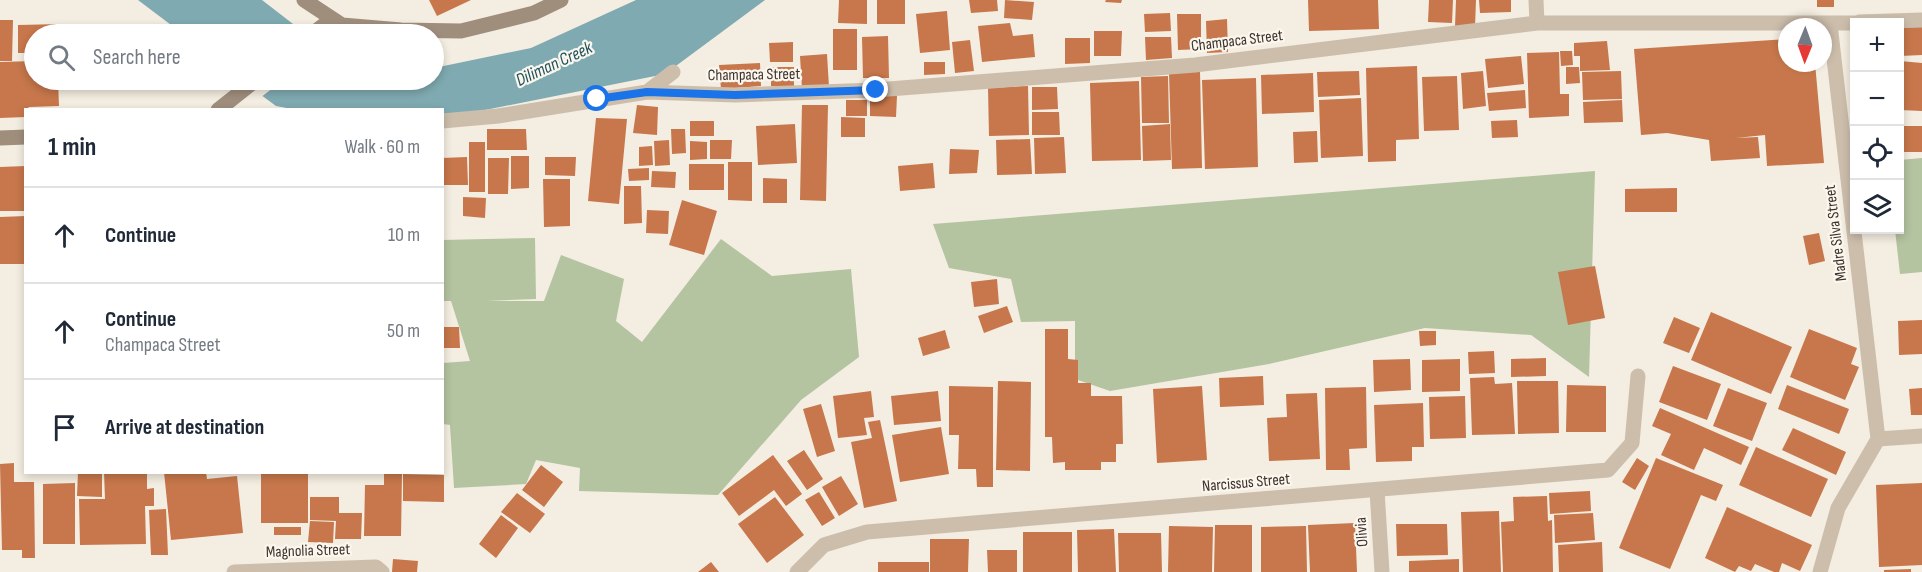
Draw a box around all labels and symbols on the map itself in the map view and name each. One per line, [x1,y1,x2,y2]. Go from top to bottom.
north arrow [1778,18,1832,72]
street label: Champaca Street [1190,26,1284,56]
water label: Diliman Creek [512,37,597,91]
street label: Champaca Street [708,65,801,85]
route end [862,76,888,102]
route start [583,85,609,111]
street label: Madre Silva Street [1821,184,1851,282]
street label: Narcissus Street [1201,470,1291,496]
street label: Olivia [1351,517,1373,547]
street label: Magnolia Street [266,540,351,562]

